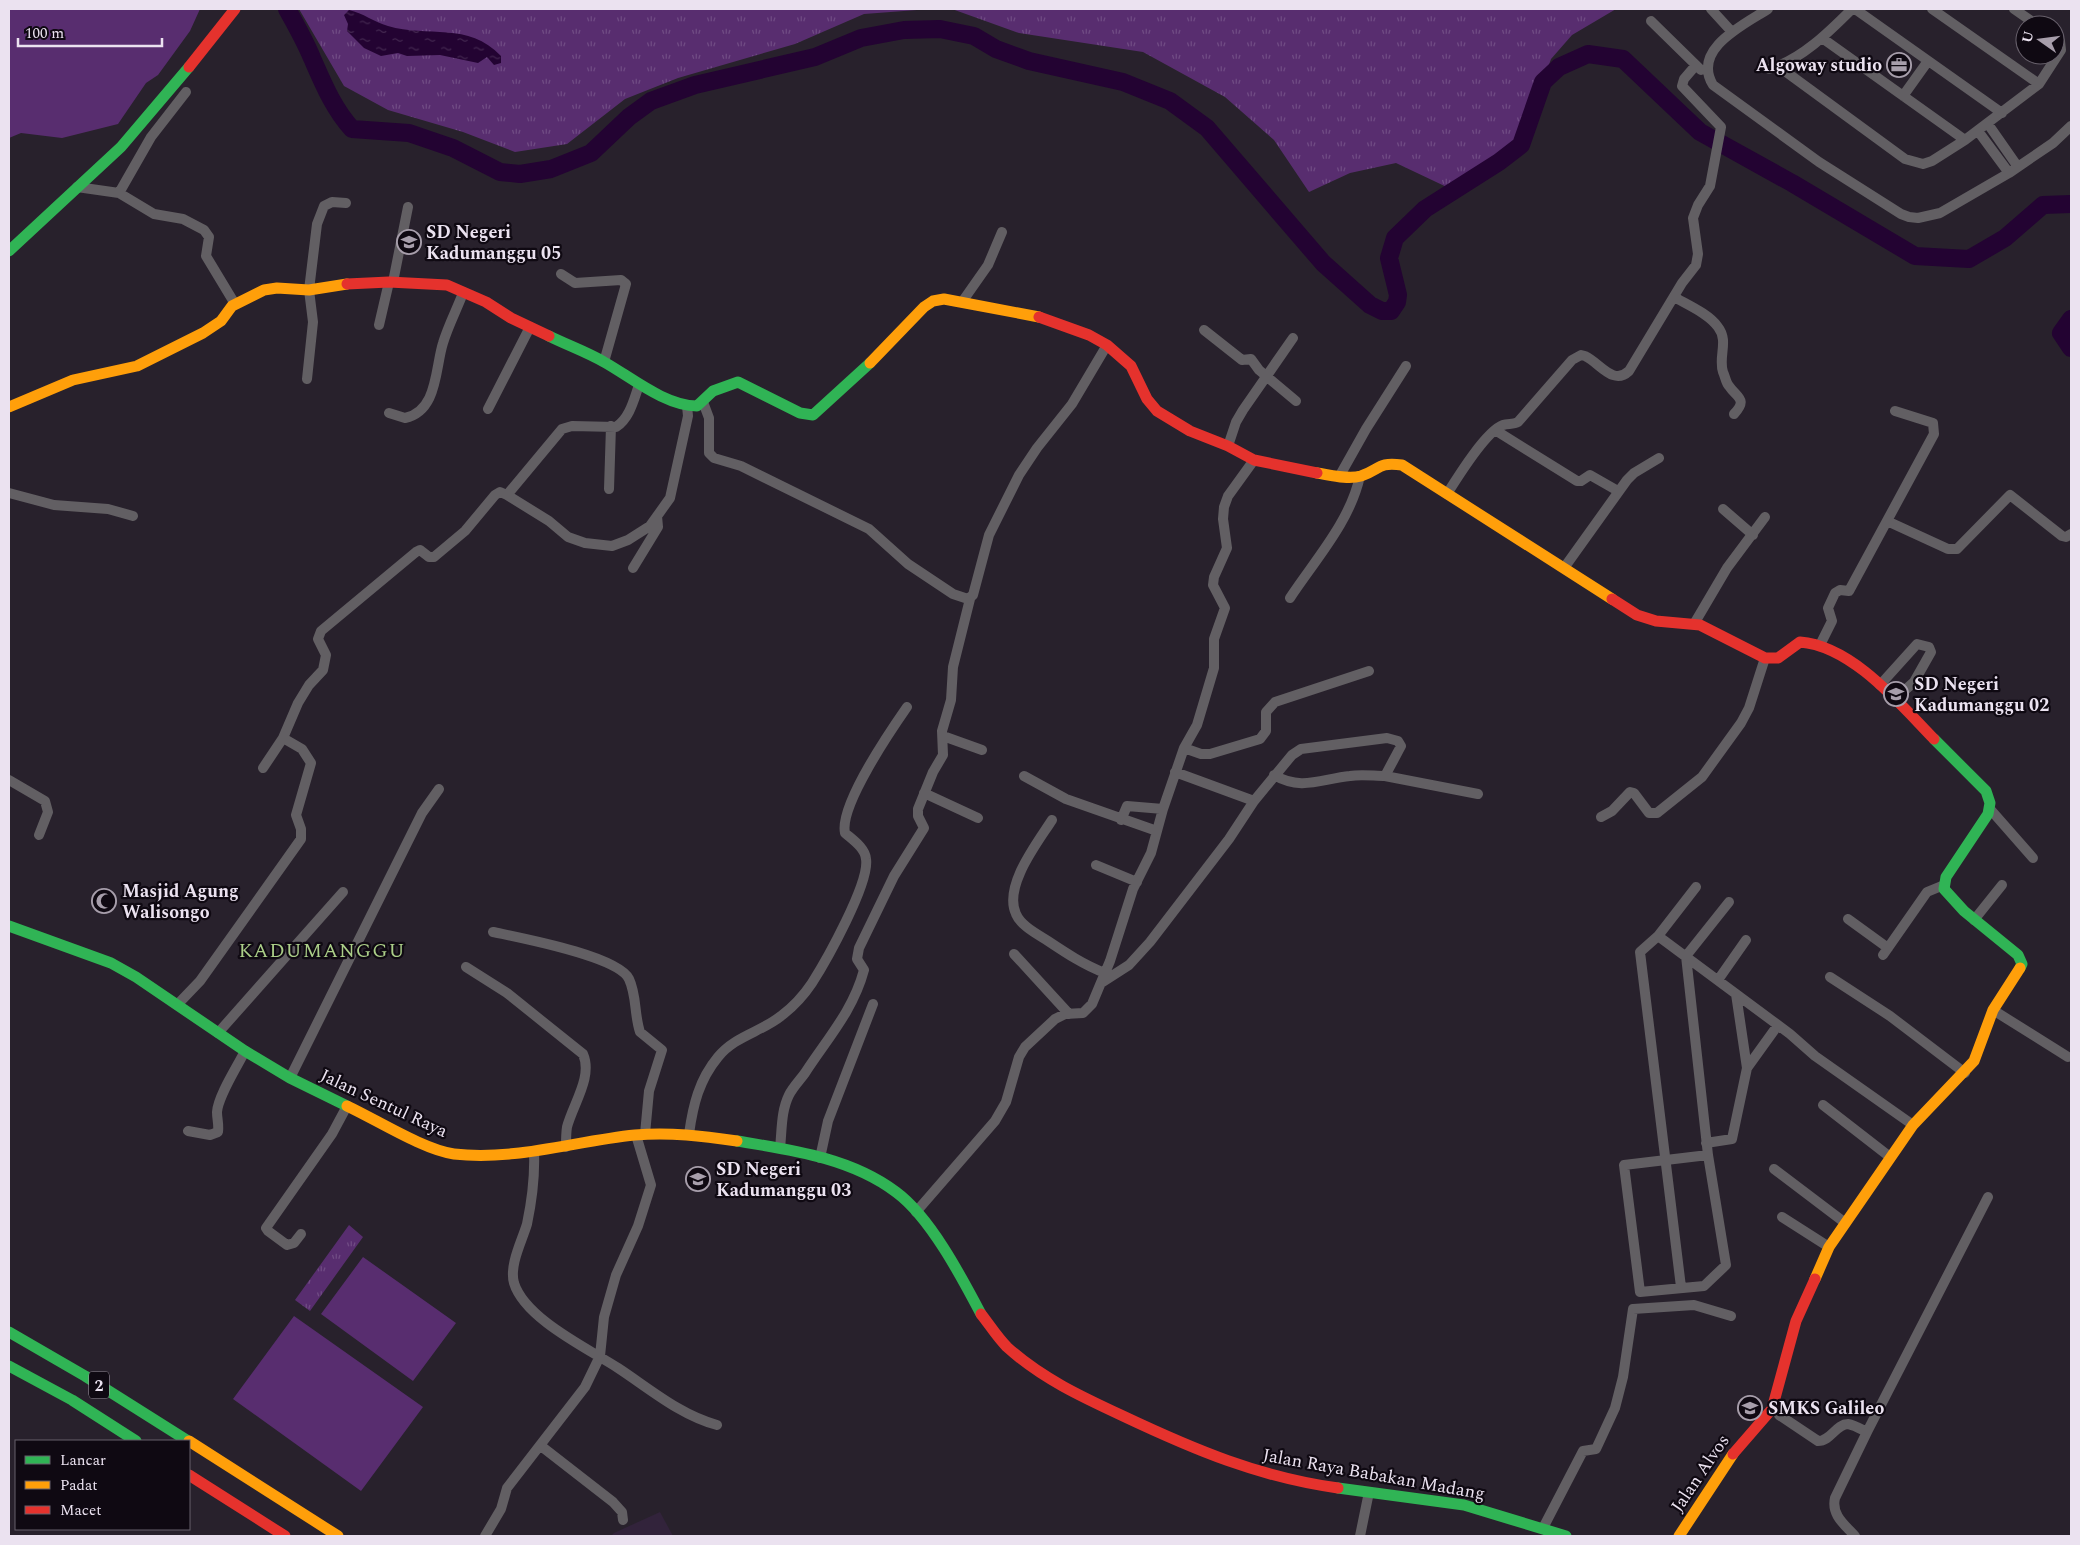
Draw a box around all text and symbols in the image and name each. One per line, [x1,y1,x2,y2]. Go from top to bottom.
scale bar [18,15,161,47]
north arrow [2015,15,2065,65]
text: 100 m [25,22,64,45]
text: U [2016,28,2040,45]
place label: Algoway studio [1756,52,1882,79]
office icon: Algoway studio [1886,52,1912,78]
place label: SD Negeri Kadumanggu 05 [426,219,561,267]
school or university icon: SD Negeri Kadumanggu 05 [396,229,422,255]
place label: SD Negeri Kadumanggu 02 [1914,671,2049,719]
school or university icon: SD Negeri Kadumanggu 02 [1883,681,1909,707]
place label: Masjid Agung Walisongo [122,878,239,926]
mosque icon: Masjid Agung Walisongo [91,888,117,914]
district label: KADUMANGGU [238,936,406,966]
street label: Jalan Sentul Raya [316,1062,452,1145]
place label: SD Negeri Kadumanggu 03 [716,1156,851,1204]
school or university icon: SD Negeri Kadumanggu 03 [685,1166,711,1192]
road number: 2 [89,1372,109,1398]
school or university icon: SMKS Galileo [1737,1395,1763,1421]
place label: SMKS Galileo [1768,1395,1884,1422]
street label: Jalan Alvos [1664,1429,1736,1518]
legend [15,1440,190,1530]
street label: Jalan Raya Babakan Madang [1261,1442,1487,1507]
text: Lancar [60,1449,106,1472]
text: Padat [60,1474,98,1497]
text: Macet [60,1499,101,1522]

